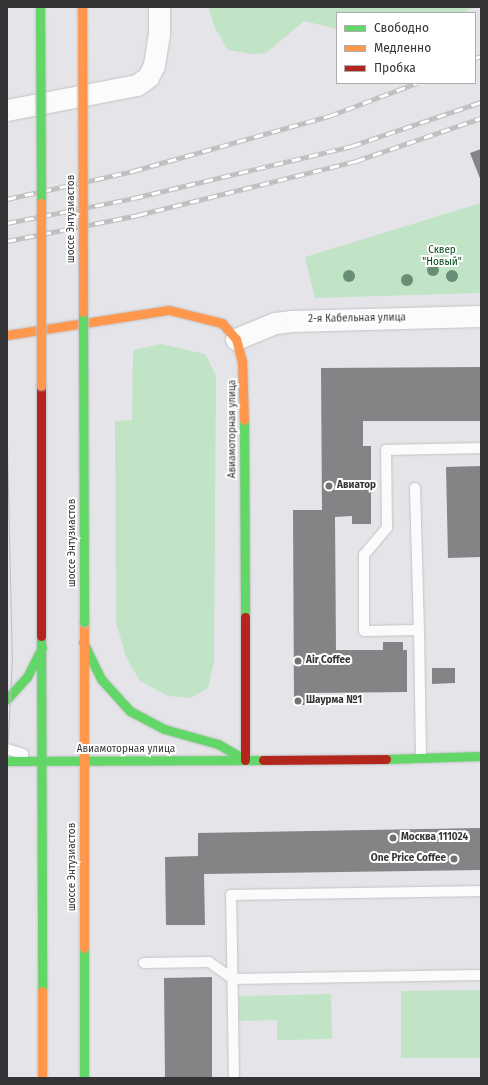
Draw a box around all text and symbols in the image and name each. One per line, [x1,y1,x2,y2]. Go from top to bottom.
legend [336,12,476,84]
text: Свободно [374,21,429,35]
text: Медленно [374,41,431,55]
text: Пробка [374,61,416,75]
street label: шоссе Энтузиастов [66,175,78,263]
park label: Сквер "Новый" [422,244,462,268]
street label: 2-я Кабельная улица [308,312,406,326]
street label: Авиамоторная улица [227,380,239,478]
place label: Авиатор [337,480,376,492]
marker: Авиатор [324,481,334,491]
street label: шоссе Энтузиастов [67,499,79,587]
place label: Air Coffee [306,655,351,667]
marker: Air Coffee [293,656,303,666]
place label: Шаурма №1 [306,695,362,707]
marker: Шаурма №1 [293,696,303,706]
street label: Авиамоторная улица [77,744,175,756]
street label: шоссе Энтузиастов [67,823,79,911]
place label: Москва 111024 [401,832,468,844]
marker: Москва 111024 [388,833,398,843]
place label: One Price Coffee [371,853,446,865]
marker: One Price Coffee [449,854,459,864]

